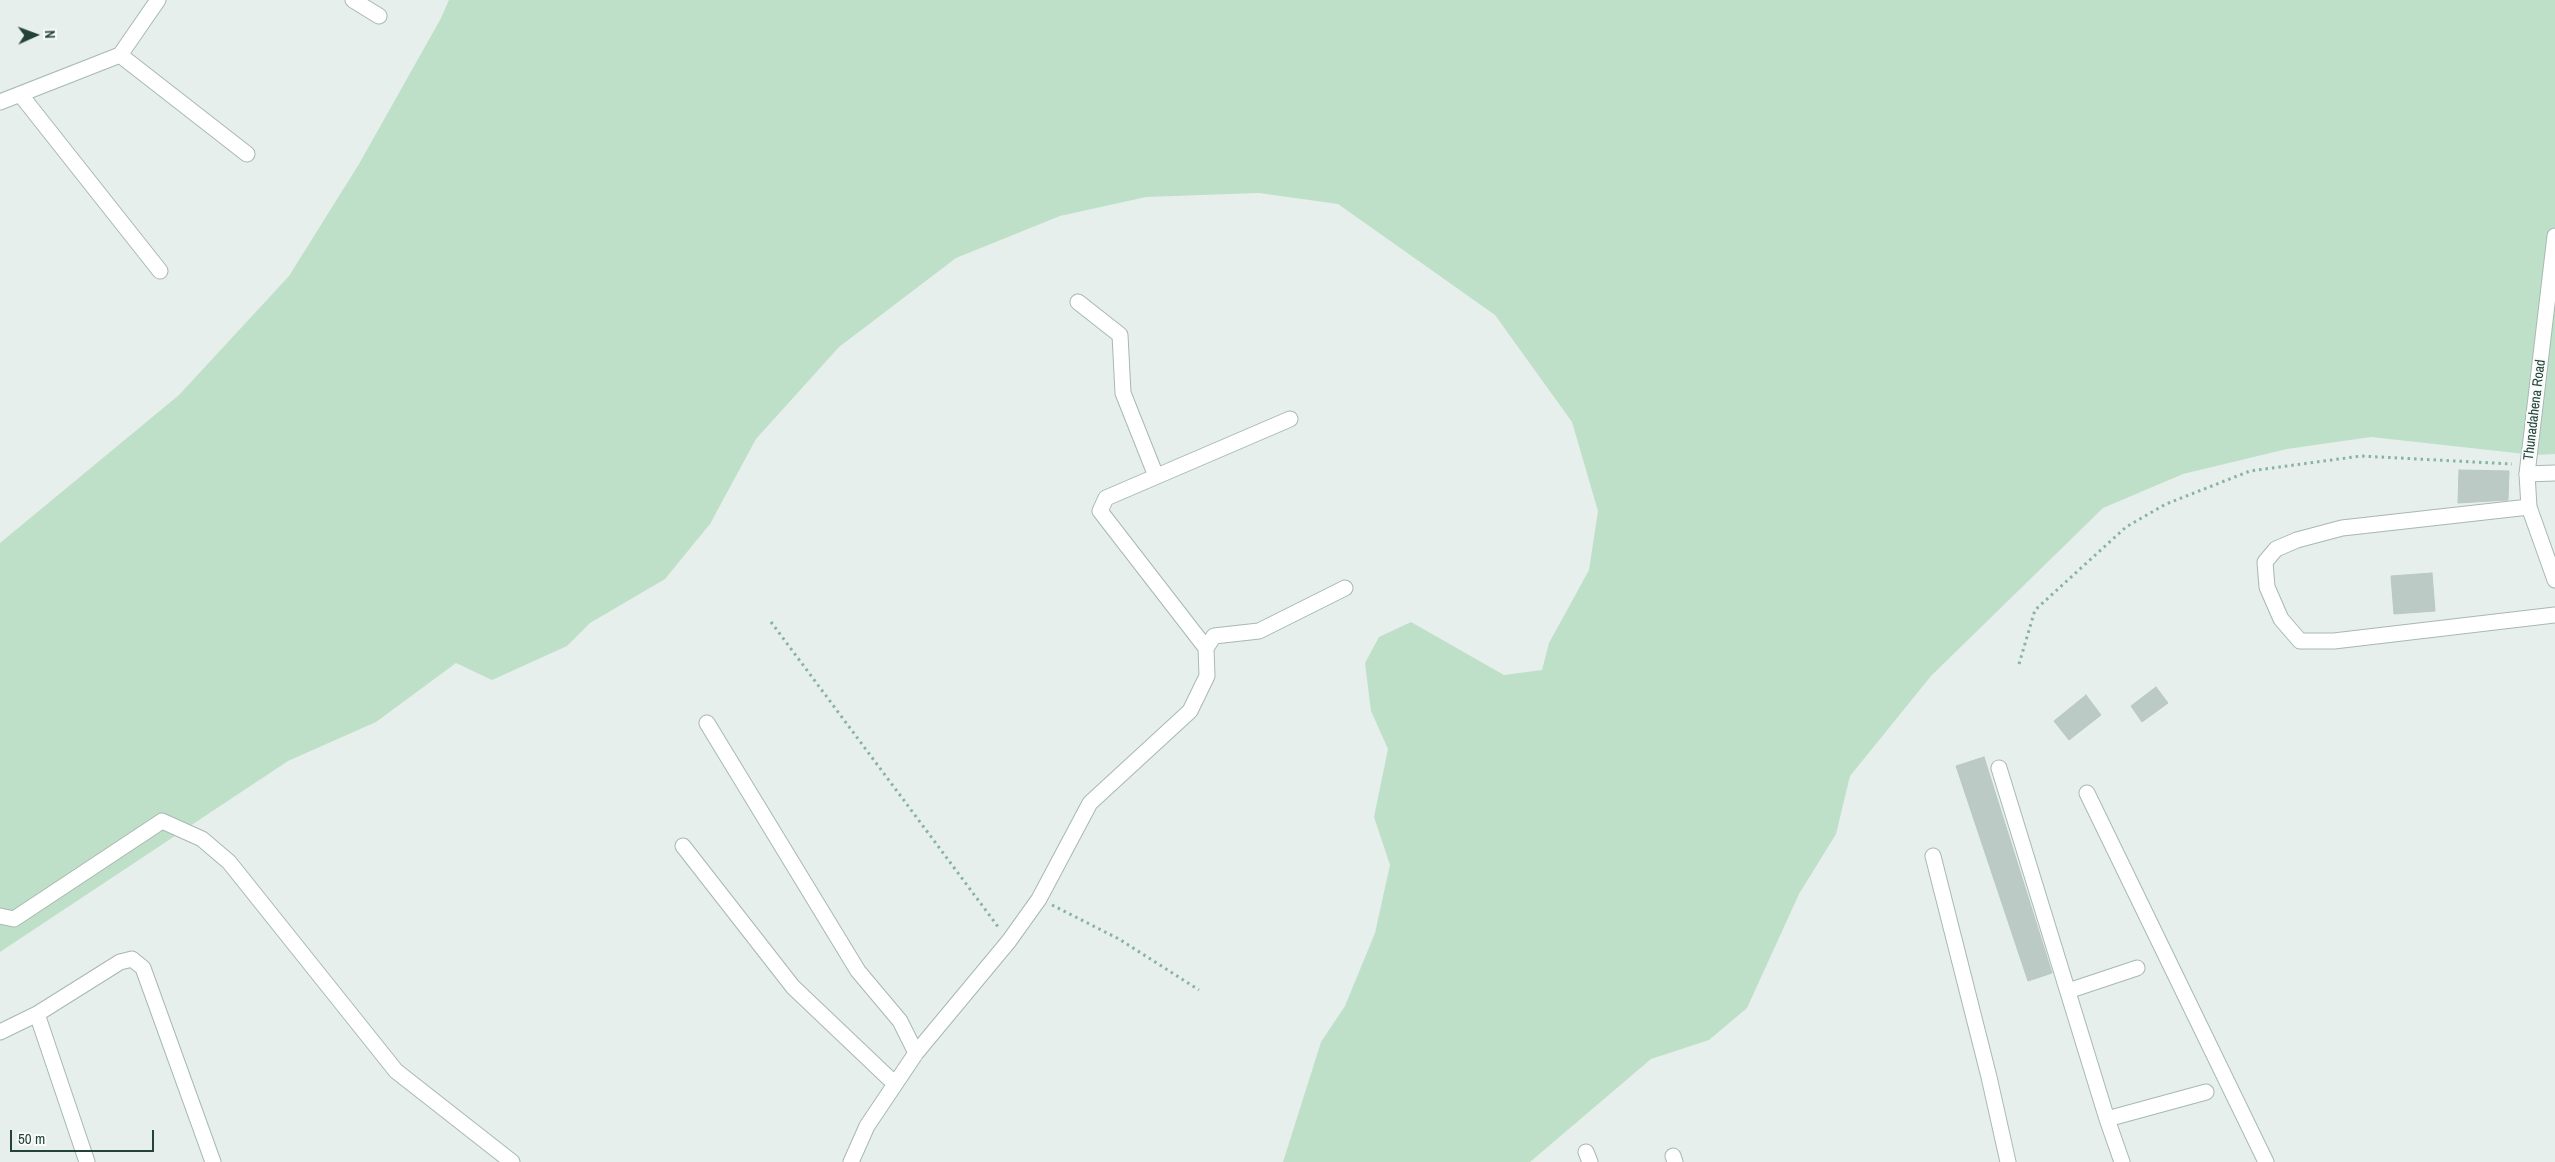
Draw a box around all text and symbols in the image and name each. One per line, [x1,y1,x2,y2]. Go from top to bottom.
north arrow [10,10,60,60]
text: N [41,30,59,39]
street label: Thunadahena Road [2520,359,2550,461]
scale bar [12,1120,156,1152]
text: 50 m [18,1128,45,1149]

